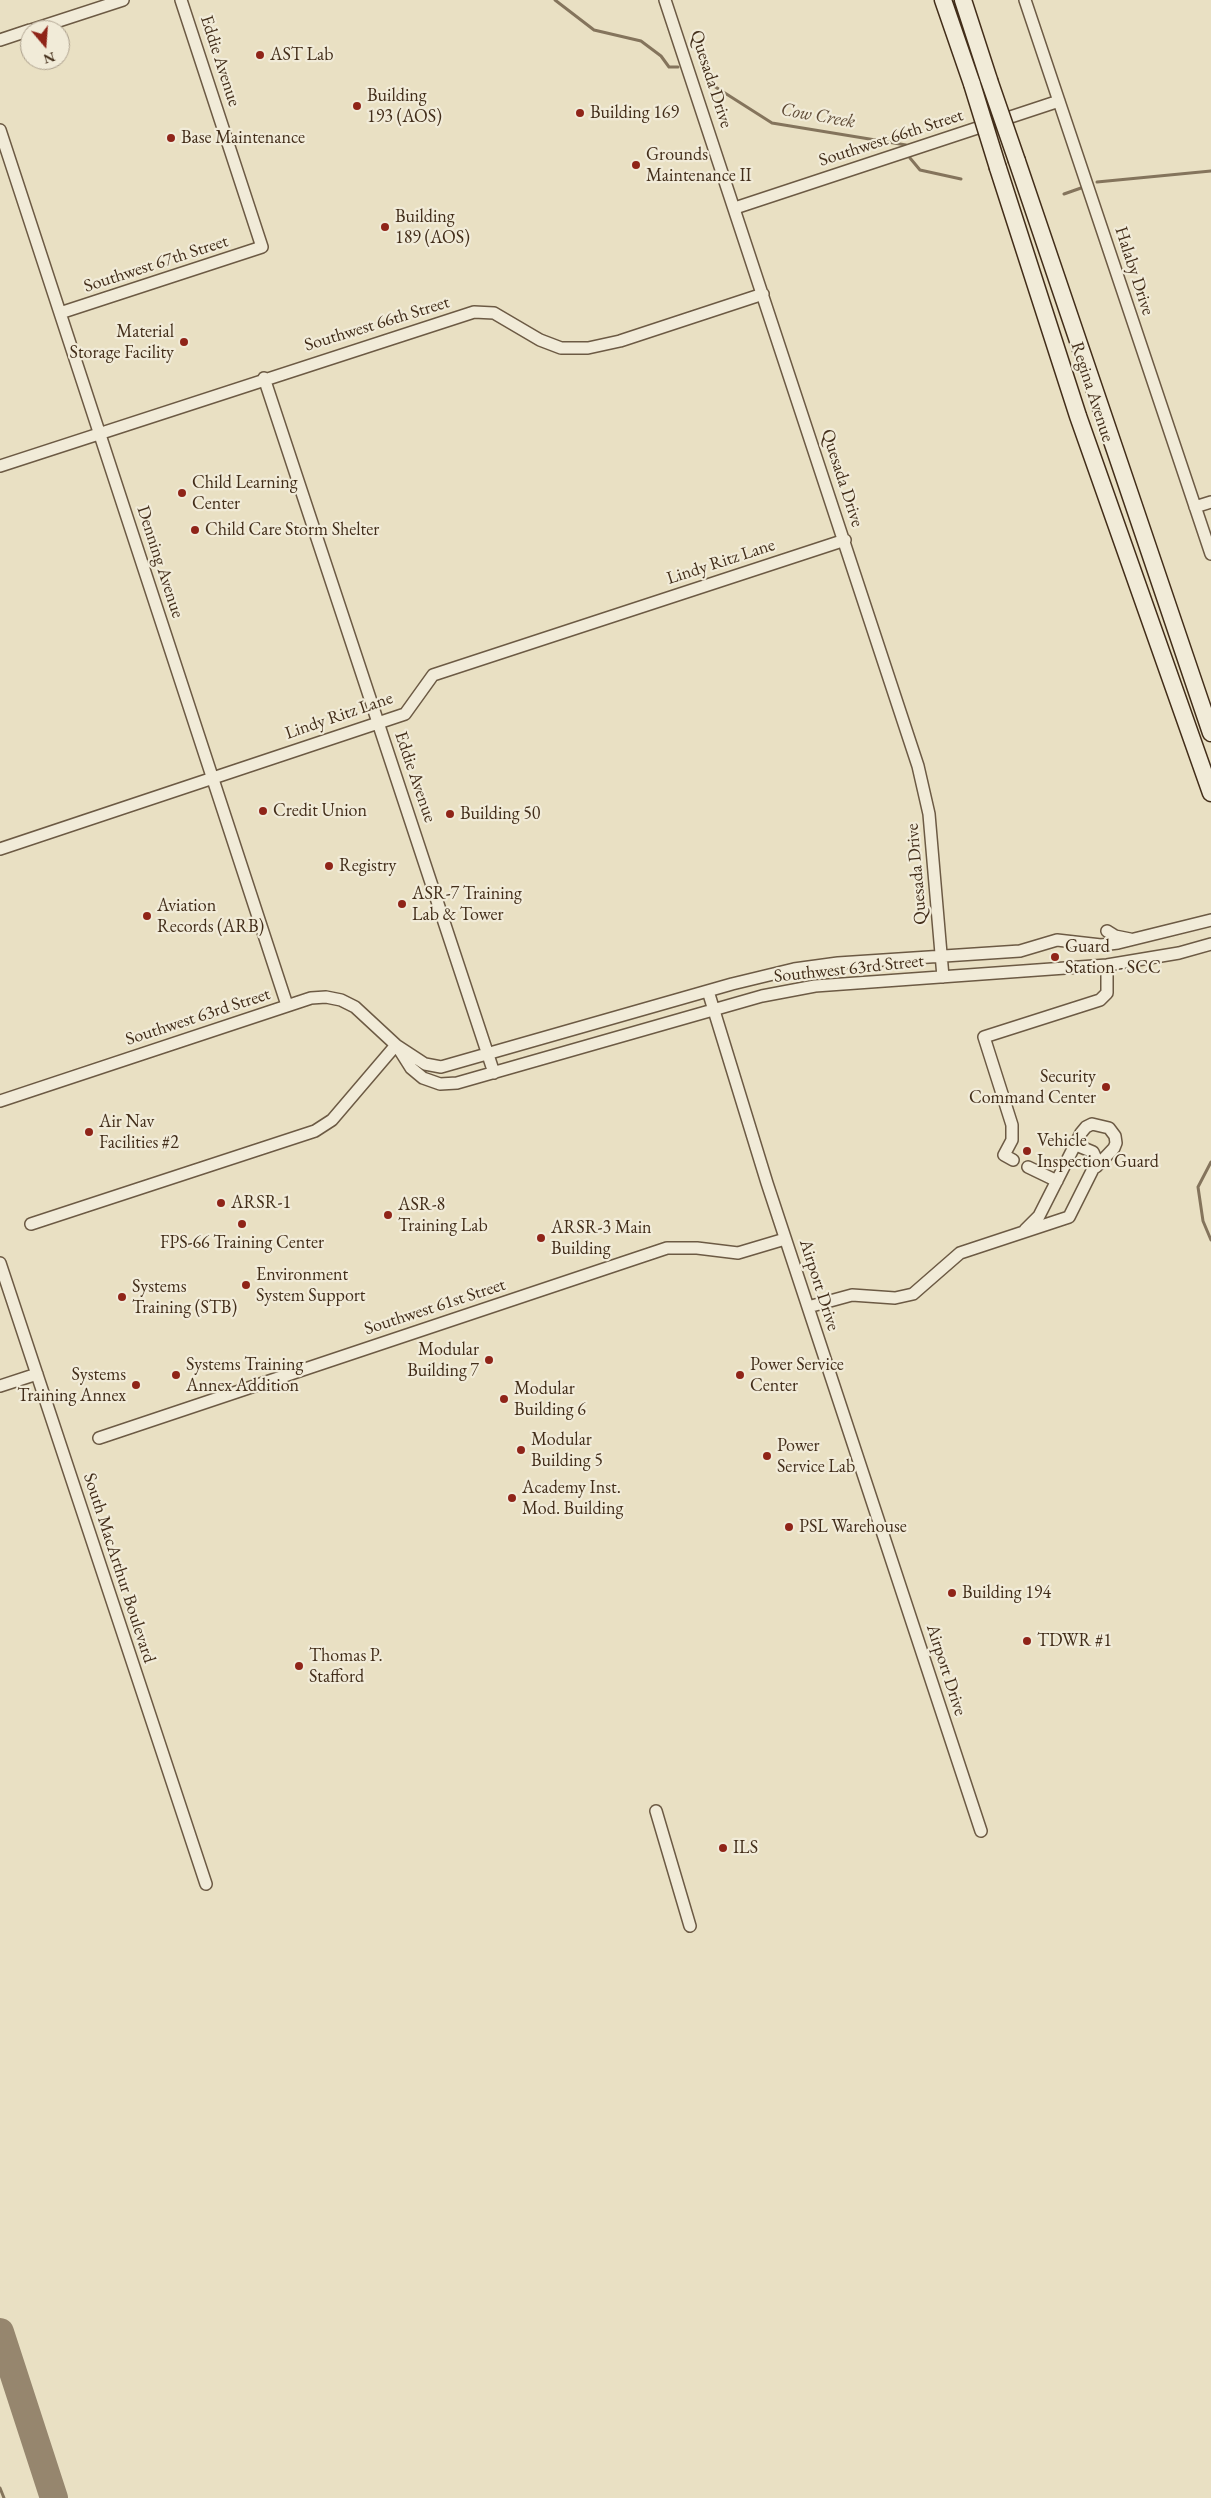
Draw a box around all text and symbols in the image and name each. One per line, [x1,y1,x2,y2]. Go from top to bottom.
street label: Eddie Avenue [195,13,245,109]
north arrow [20,20,70,70]
street label: Quesada Drive [685,27,737,131]
place label: AST Lab [270,44,333,66]
text: N [41,48,58,69]
marker: AST Lab [254,49,266,61]
place label: Building 193 (AOS) [367,85,442,128]
water label: Cow Creek [779,98,857,134]
marker: Building 193 (AOS) [351,100,363,112]
place label: Building 169 [590,102,679,124]
street label: Southwest 66th Street [816,104,966,172]
marker: Building 169 [574,107,586,119]
place label: Base Maintenance [181,127,305,149]
marker: Base Maintenance [165,132,177,144]
place label: Grounds Maintenance II [646,144,752,186]
marker: Grounds Maintenance II [630,159,642,171]
place label: Building 189 (AOS) [395,206,470,248]
marker: Building 189 (AOS) [379,221,391,233]
street label: Halaby Drive [1110,224,1158,318]
street label: Southwest 67th Street [81,230,231,298]
street label: Southwest 66th Street [302,292,452,356]
place label: Material Storage Facility [70,321,174,364]
marker: Material Storage Facility [178,336,190,348]
street label: Regina Avenue [1066,339,1118,445]
street label: Quesada Drive [816,426,868,530]
place label: Child Learning Center [192,472,297,514]
marker: Child Learning Center [176,487,188,499]
street label: Denning Avenue [132,503,188,621]
place label: Child Care Storm Shelter [205,519,379,541]
marker: Child Care Storm Shelter [189,524,201,536]
street label: Lindy Ritz Lane [664,534,778,590]
street label: Lindy Ritz Lane [282,687,396,745]
street label: Eddie Avenue [389,729,441,825]
place label: Credit Union [273,800,367,822]
place label: Building 50 [460,803,541,825]
marker: Credit Union [257,805,269,817]
marker: Building 50 [444,808,456,820]
street label: Quesada Drive [902,822,932,926]
place label: Registry [339,855,396,877]
marker: Registry [323,860,335,872]
place label: ASR-7 Training Lab & Tower [412,883,522,926]
place label: Aviation Records (ARB) [157,895,264,938]
marker: ASR-7 Training Lab & Tower [396,898,408,910]
marker: Aviation Records (ARB) [141,910,153,922]
place label: Guard Station - SCC [1065,936,1161,979]
street label: Southwest 63rd Street [773,950,925,988]
marker: Guard Station - SCC [1049,951,1061,963]
street label: Southwest 63rd Street [123,983,273,1051]
place label: Security Command Center [969,1066,1096,1108]
marker: Security Command Center [1100,1081,1112,1093]
place label: Air Nav Facilities #2 [99,1111,179,1154]
marker: Air Nav Facilities #2 [83,1126,95,1138]
place label: Vehicle Inspection Guard [1037,1130,1159,1172]
marker: Vehicle Inspection Guard [1021,1145,1033,1157]
place label: ARSR-1 [231,1192,291,1214]
place label: ASR-8 Training Lab [398,1194,488,1236]
marker: ARSR-1 [215,1197,227,1209]
marker: ASR-8 Training Lab [382,1209,394,1221]
place label: ARSR-3 Main Building [551,1217,652,1260]
marker: FPS-66 Training Center [236,1218,248,1230]
place label: FPS-66 Training Center [160,1232,324,1254]
marker: ARSR-3 Main Building [535,1232,547,1244]
street label: Airport Drive [794,1237,844,1333]
place label: Environment System Support [256,1264,365,1306]
street label: Southwest 61st Street [362,1274,508,1340]
place label: Systems Training (STB) [132,1276,237,1318]
marker: Environment System Support [240,1279,252,1291]
marker: Systems Training (STB) [116,1291,128,1303]
place label: Modular Building 7 [407,1339,479,1382]
place label: Systems Training Annex Addition [186,1354,303,1396]
marker: Modular Building 7 [483,1354,495,1366]
place label: Power Service Center [750,1354,844,1396]
place label: Systems Training Annex [17,1364,126,1406]
marker: Systems Training Annex Addition [170,1369,182,1381]
marker: Power Service Center [734,1369,746,1381]
place label: Modular Building 6 [514,1378,586,1420]
marker: Systems Training Annex [130,1379,142,1391]
marker: Modular Building 6 [498,1393,510,1405]
place label: Modular Building 5 [531,1429,603,1472]
place label: Power Service Lab [777,1435,855,1478]
marker: Modular Building 5 [515,1444,527,1456]
marker: Power Service Lab [761,1450,773,1462]
street label: South MacArthur Boulevard [78,1470,160,1666]
place label: Academy Inst. Mod. Building [522,1477,623,1520]
marker: Academy Inst. Mod. Building [506,1492,518,1504]
place label: PSL Warehouse [799,1516,907,1538]
marker: PSL Warehouse [783,1521,795,1533]
place label: Building 194 [962,1582,1051,1604]
marker: Building 194 [946,1587,958,1599]
street label: Airport Drive [921,1622,971,1718]
place label: TDWR #1 [1037,1630,1112,1652]
marker: TDWR #1 [1021,1635,1033,1647]
place label: Thomas P. Stafford [309,1645,383,1688]
marker: Thomas P. Stafford [293,1660,305,1672]
place label: ILS [733,1837,758,1859]
marker: ILS [717,1842,729,1854]

